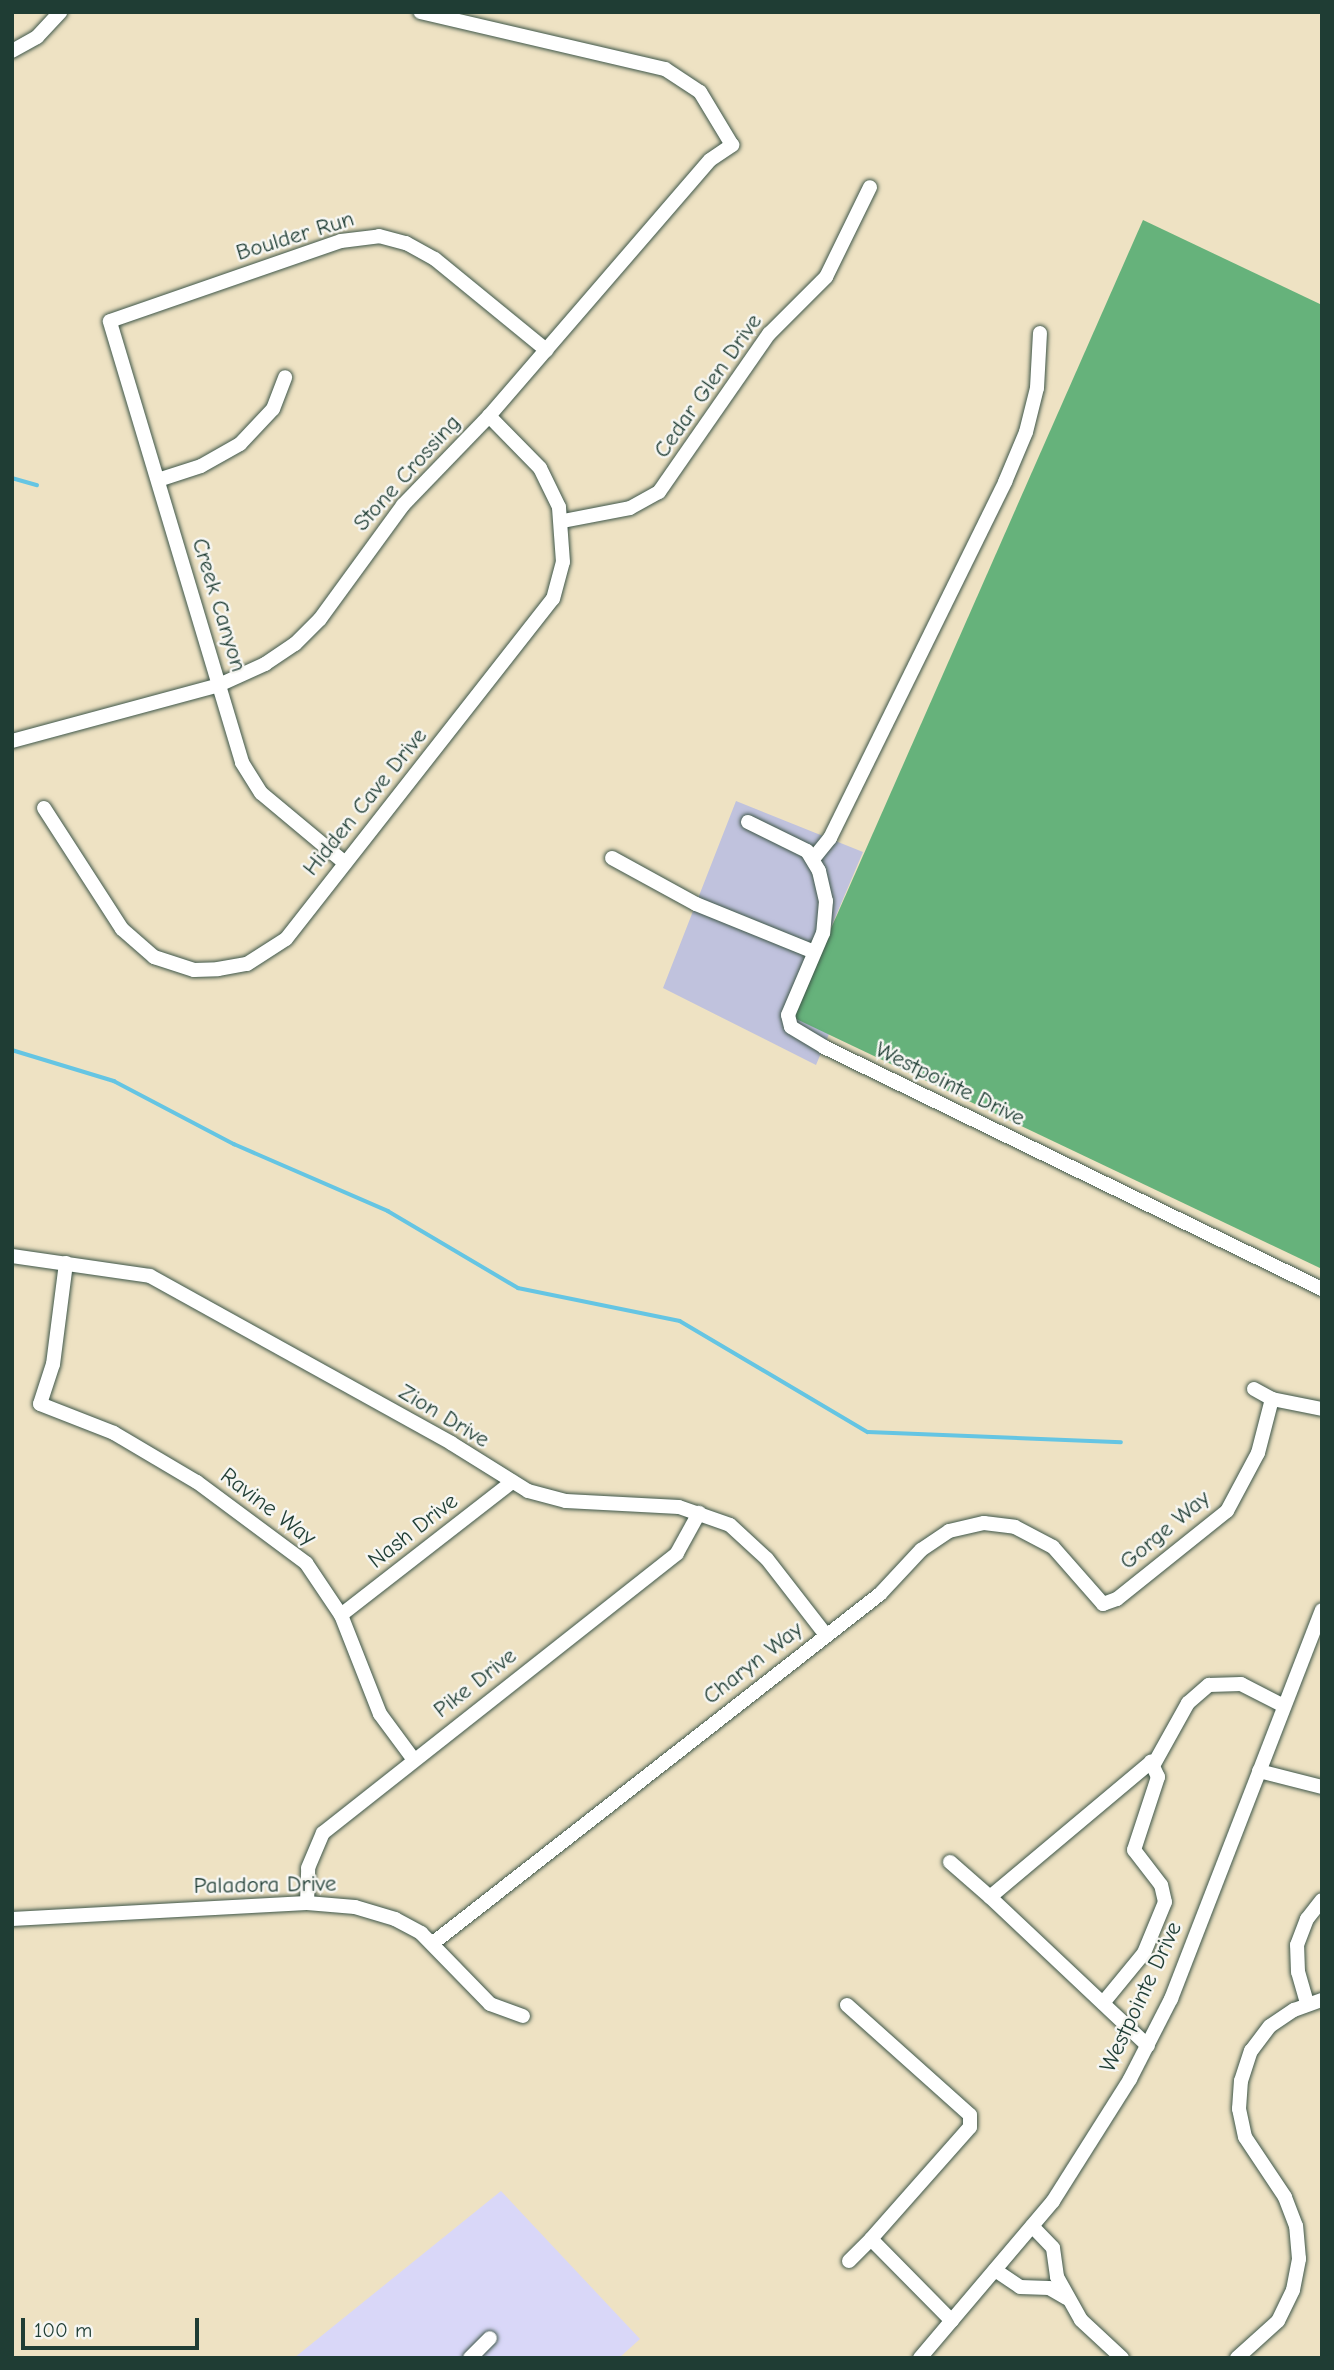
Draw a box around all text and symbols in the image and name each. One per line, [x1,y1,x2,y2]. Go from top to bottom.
street label: Boulder Run [233,205,357,267]
street label: Cedar Glen Drive [648,309,768,463]
street label: Stone Crossing [348,409,466,537]
street label: Creek Canyon [186,535,252,675]
street label: Hidden Cave Drive [297,723,433,881]
street label: Westpointe Drive [871,1036,1029,1132]
street label: Zion Drive [394,1378,494,1454]
street label: Ravine Way [215,1462,321,1552]
street label: Gorge Way [1114,1484,1216,1576]
street label: Nash Drive [363,1487,463,1575]
street label: Charyn Way [698,1616,808,1710]
street label: Pike Drive [428,1642,522,1724]
street label: Paladora Drive [193,1870,337,1900]
street label: Westpointe Drive [1094,1917,1188,2077]
scale bar [24,2304,203,2348]
text: 100 m [34,2318,92,2342]

